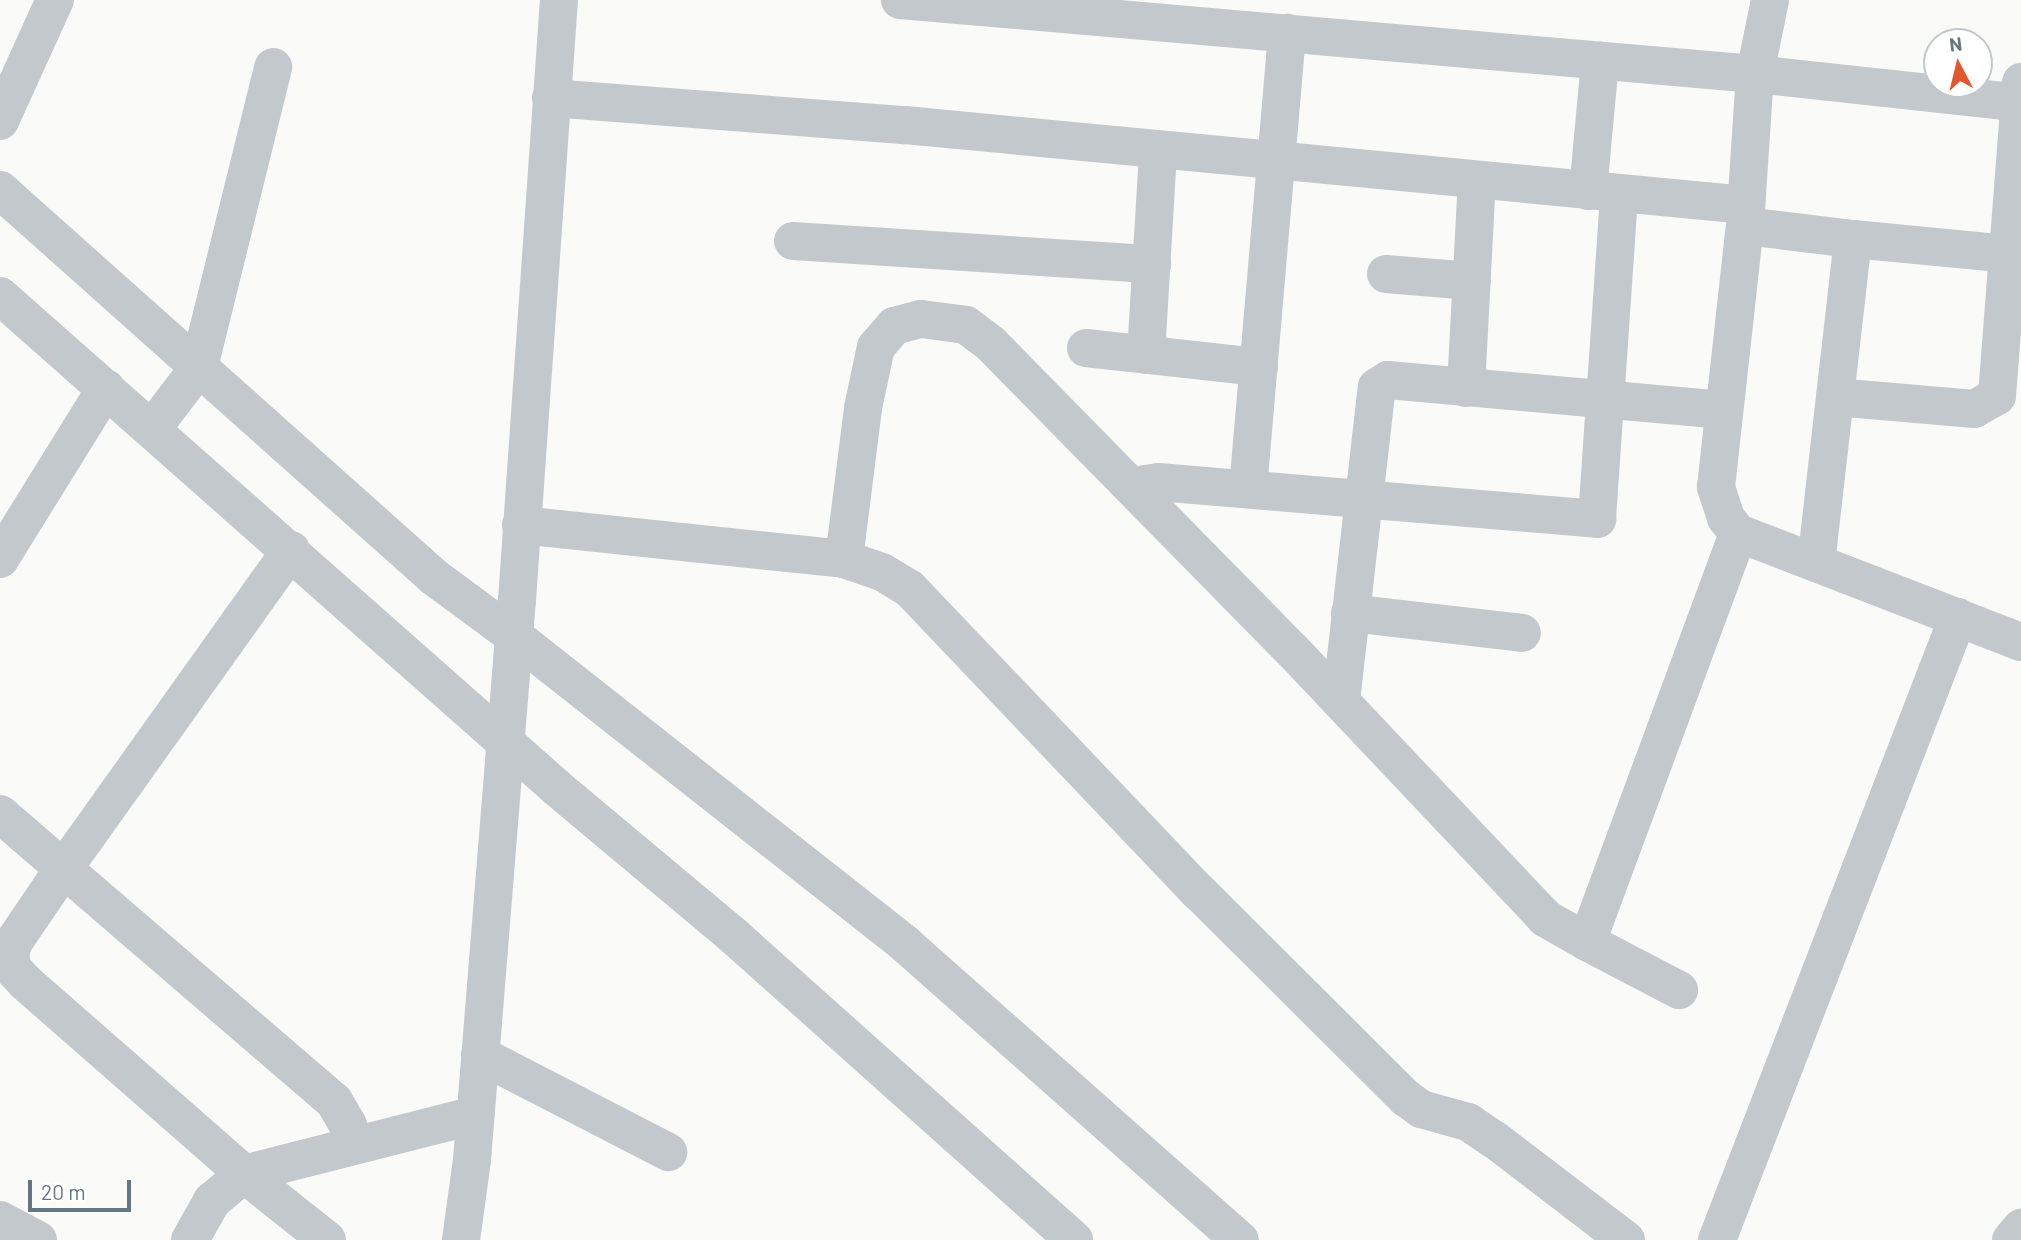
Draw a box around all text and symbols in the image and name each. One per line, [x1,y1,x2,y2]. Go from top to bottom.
north arrow [1923,28,1993,98]
text: N [1948,31,1963,56]
scale bar [32,1166,135,1210]
text: 20 m [41,1179,86,1204]

